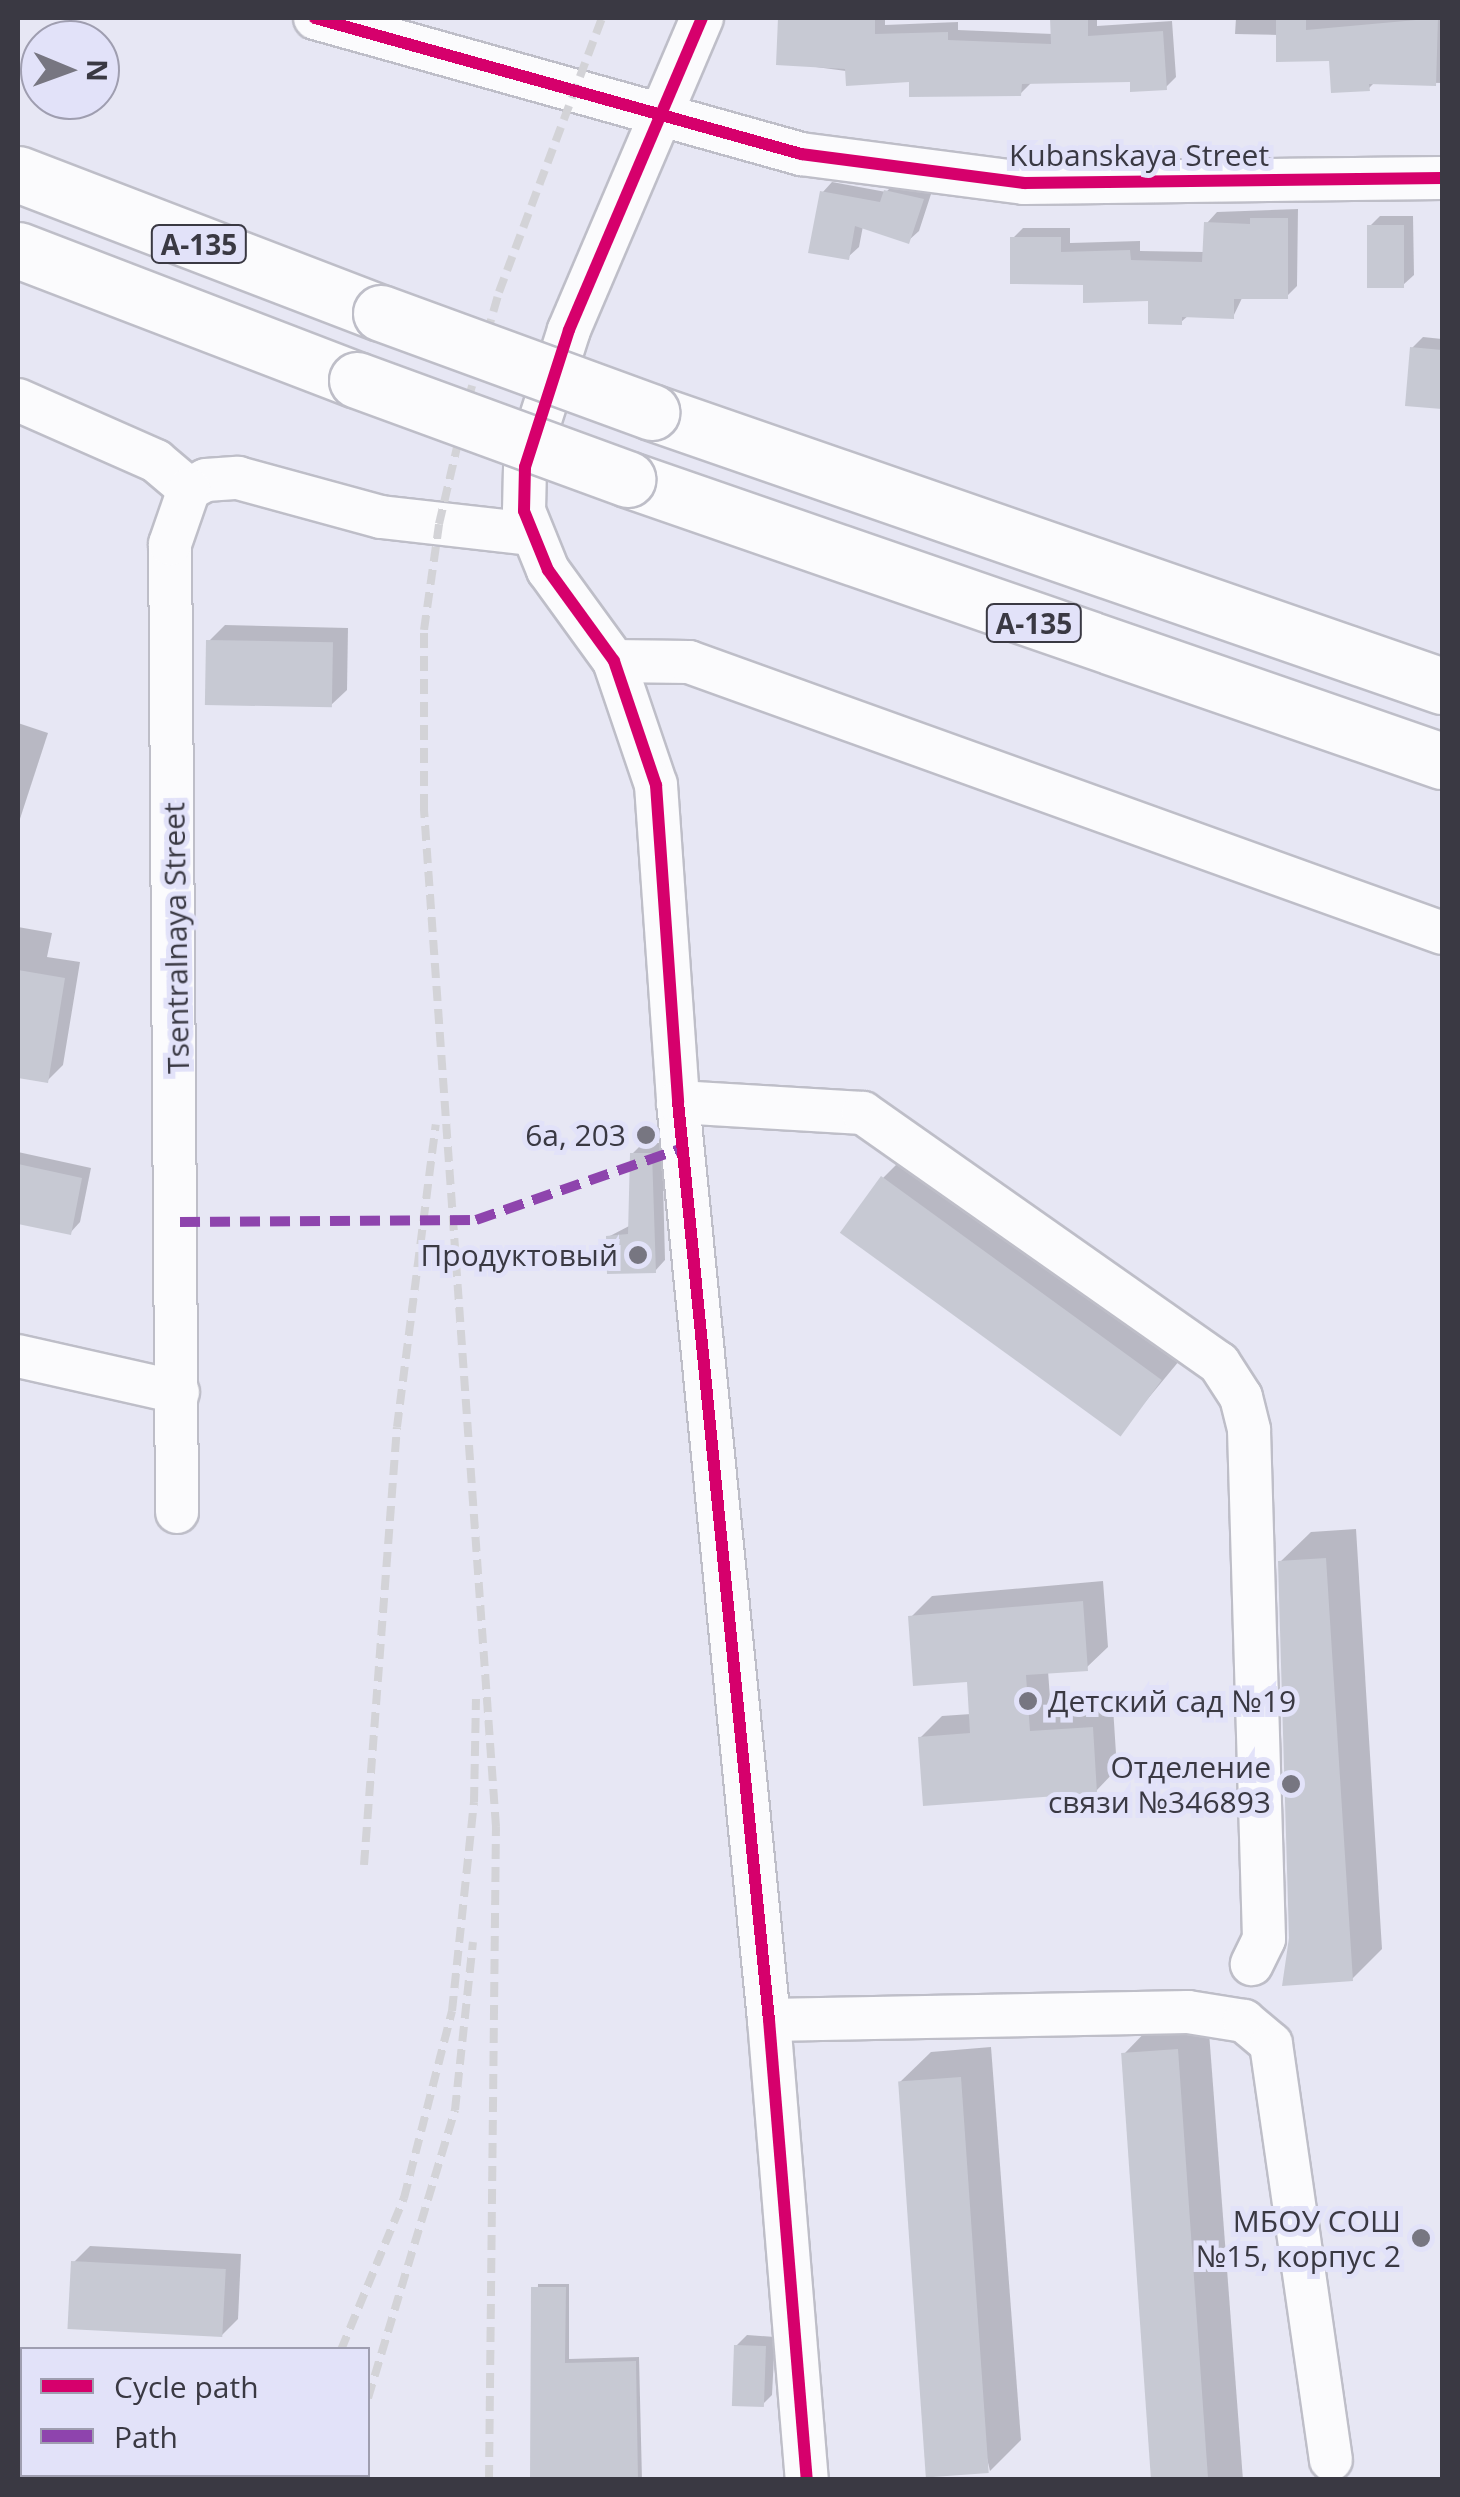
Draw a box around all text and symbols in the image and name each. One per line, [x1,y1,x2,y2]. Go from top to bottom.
north arrow [20,20,120,120]
text: N [79,59,117,82]
street label: Kubanskaya Street [1009,137,1269,173]
road number: А-135 [149,221,249,267]
road number: А-135 [984,600,1084,646]
street label: Tsentralnaya Street [156,802,196,1074]
place label: 6a, 203 [525,1117,626,1153]
marker: 6a, 203 [635,1124,657,1146]
place label: Продуктовый [420,1237,618,1273]
marker: Продуктовый [627,1244,649,1266]
place label: Детский сад №19 [1048,1683,1296,1719]
marker: Детский сад №19 [1017,1690,1039,1712]
place label: Отделение связи №346893 [1048,1749,1271,1820]
marker: Отделение связи №346893 [1280,1773,1302,1795]
place label: МБОУ СОШ №15, корпус 2 [1196,2203,1401,2274]
marker: МБОУ СОШ №15, корпус 2 [1410,2227,1432,2249]
legend [20,2347,370,2477]
text: Cycle path [114,2366,259,2407]
text: Path [114,2416,178,2457]

